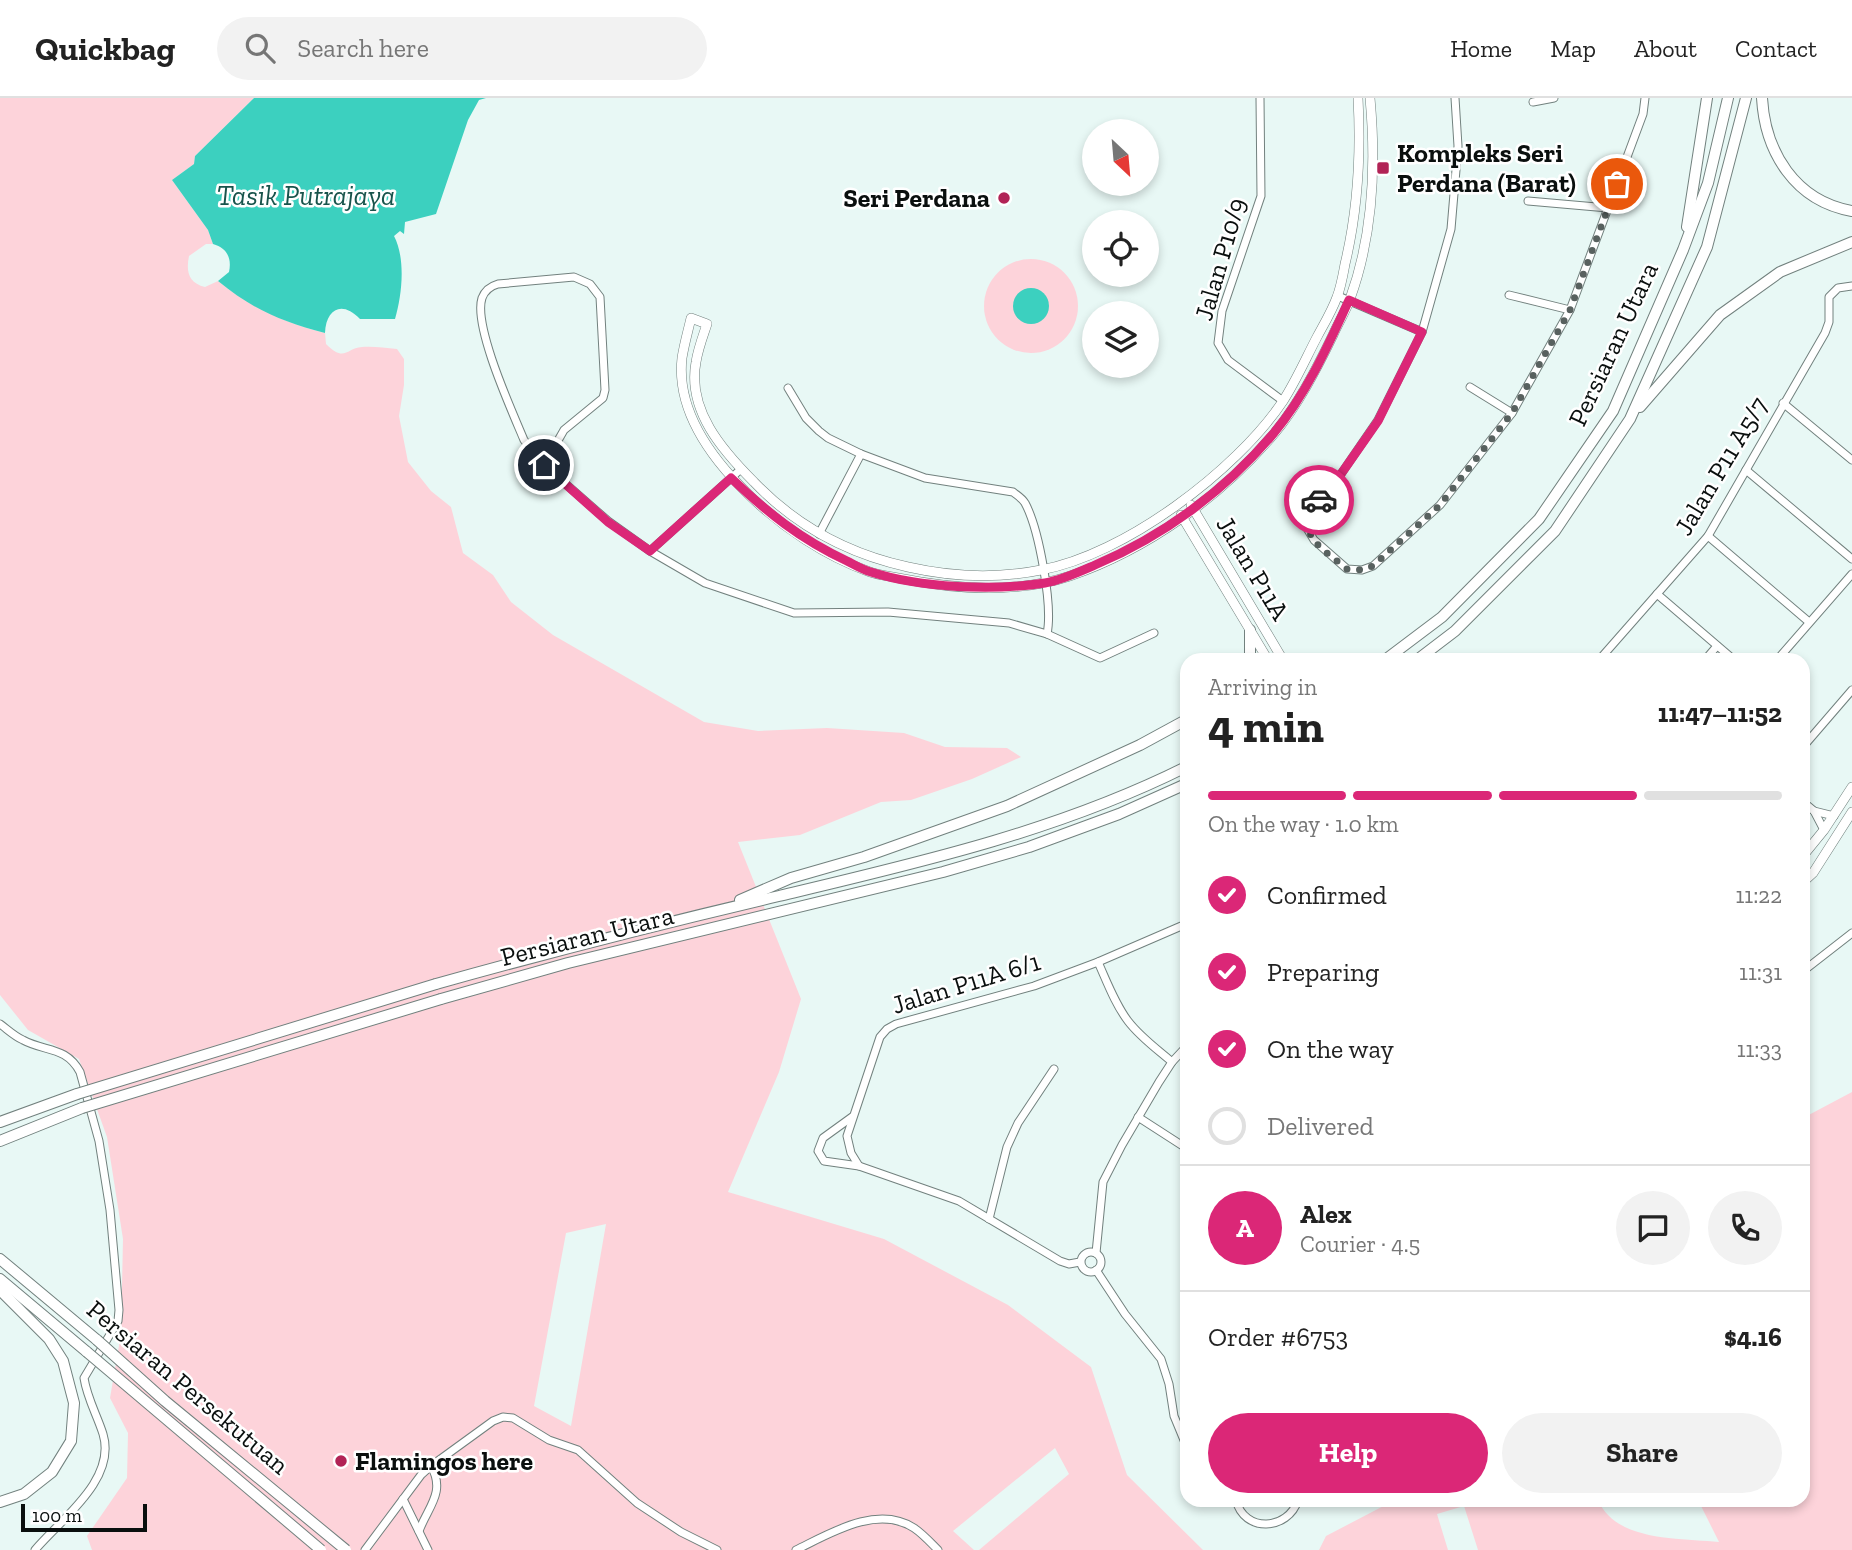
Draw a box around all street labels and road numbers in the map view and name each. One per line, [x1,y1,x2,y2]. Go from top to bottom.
street label: Jalan P10/9 [1187,194,1253,324]
street label: Persiaran Utara [1561,257,1665,431]
street label: Jalan P11 A5/7 [1667,391,1775,541]
street label: Jalan P11A [1209,510,1297,627]
street label: Persiaran Utara [497,899,677,973]
street label: Jalan P11A 6/1 [888,945,1044,1021]
street label: Persiaran Persekutuan [80,1293,296,1481]

